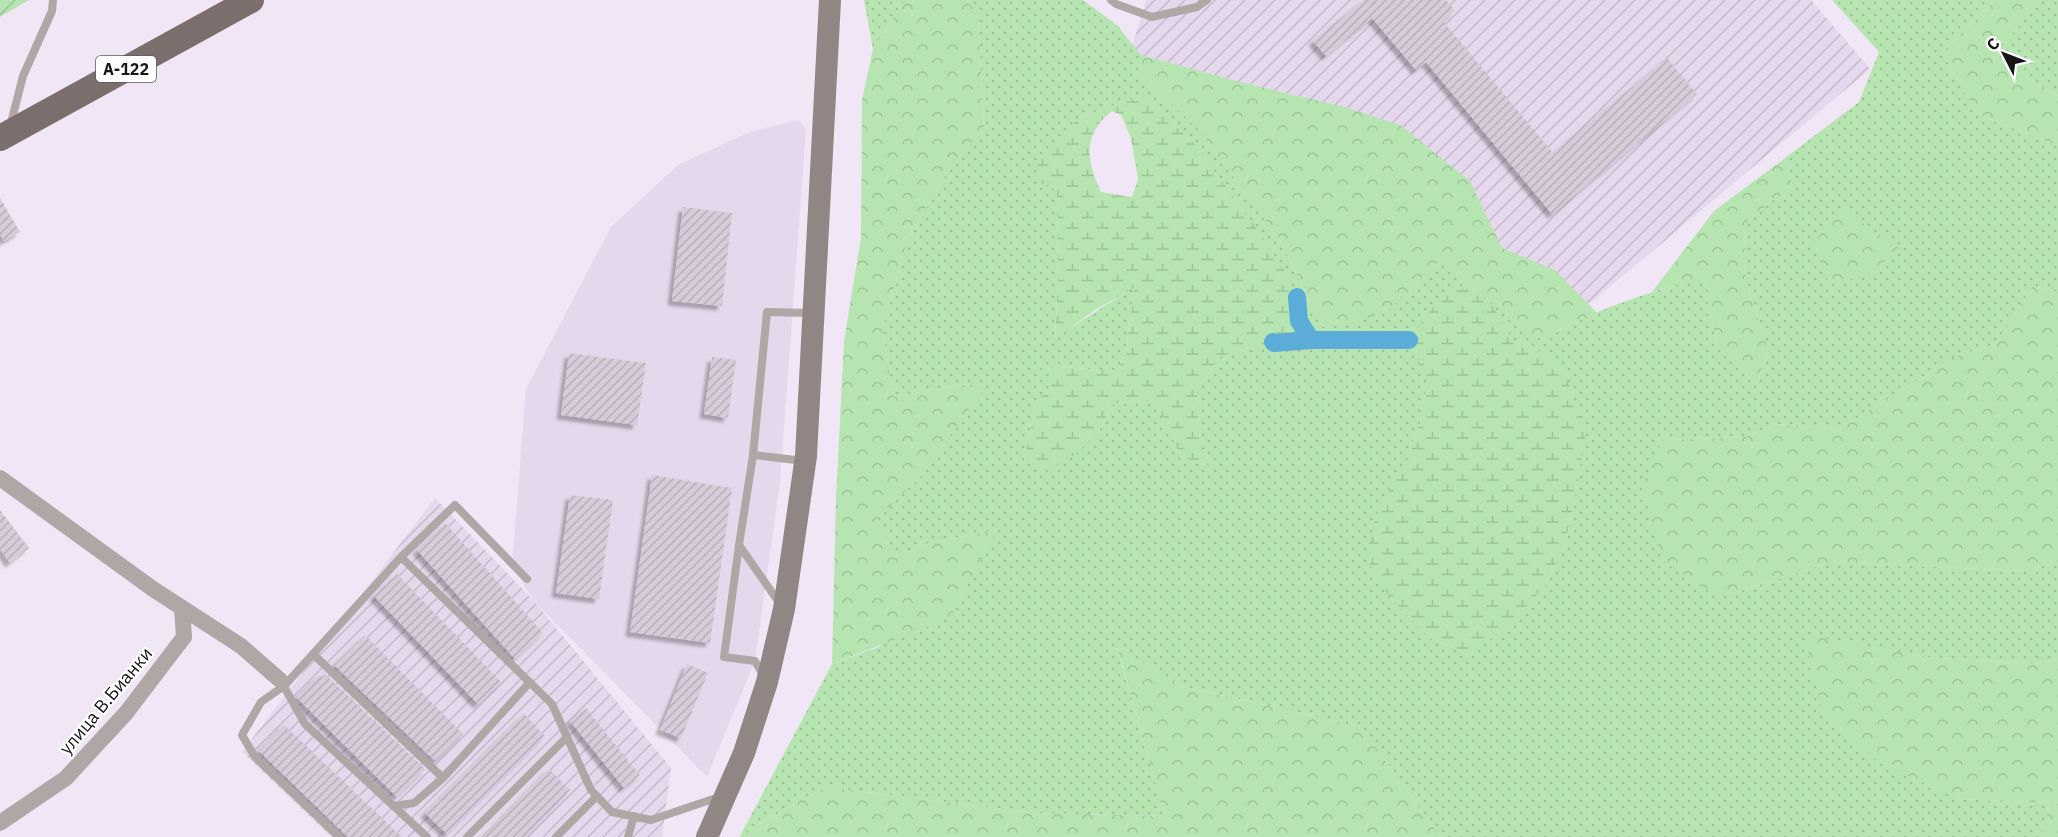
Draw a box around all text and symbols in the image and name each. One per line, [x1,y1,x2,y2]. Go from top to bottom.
north arrow [1974,24,2034,84]
text: С [1982,33,2004,55]
road number: А-122 [96,56,156,82]
street label: улица В.Бианки [54,642,157,759]

